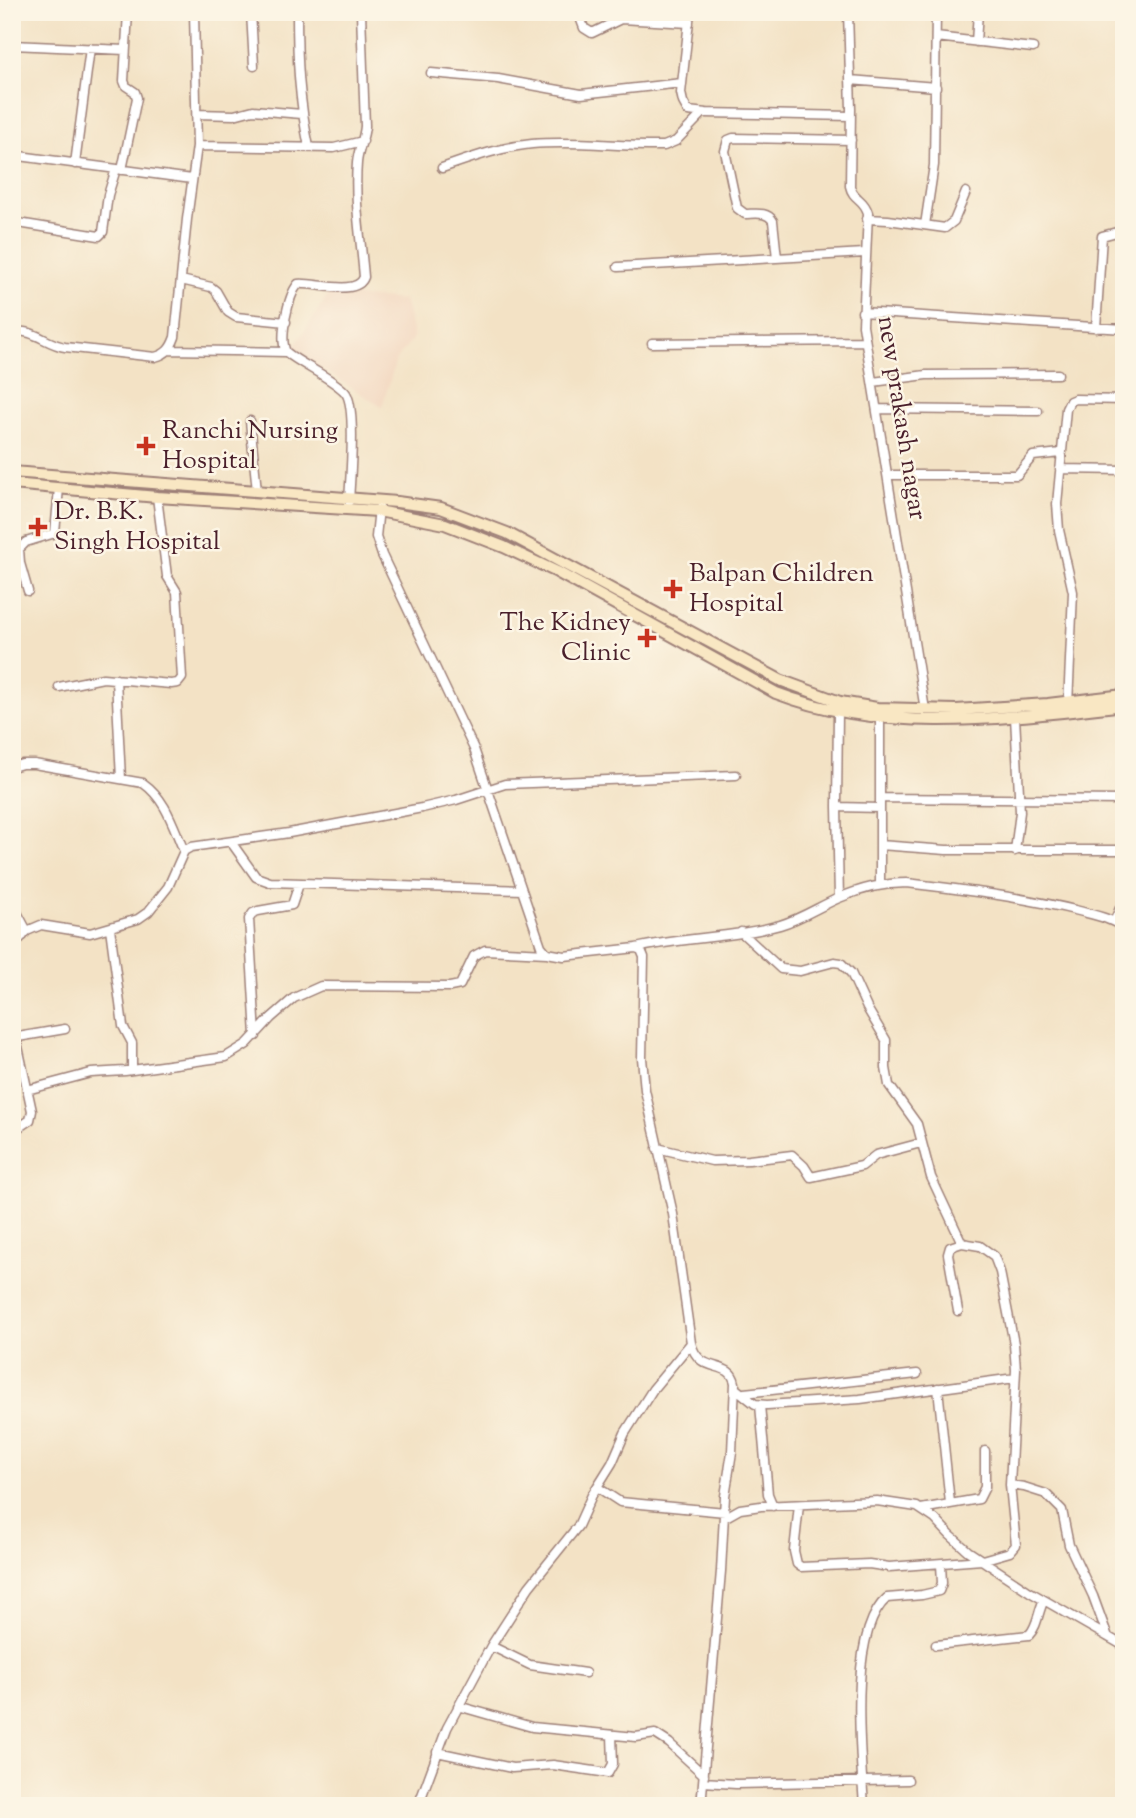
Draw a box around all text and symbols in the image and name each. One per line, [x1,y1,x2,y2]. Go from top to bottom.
street label: new prakash nagar [867,313,935,523]
place label: Ranchi Nursing Hospital [162,413,338,480]
marker: Ranchi Nursing Hospital [136,436,156,456]
place label: Dr. B.K. Singh Hospital [54,494,220,561]
marker: Dr. B.K. Singh Hospital [28,517,48,537]
place label: Balpan Children Hospital [689,556,874,623]
marker: Balpan Children Hospital [663,579,683,599]
place label: The Kidney Clinic [500,605,631,672]
marker: The Kidney Clinic [637,628,657,648]

